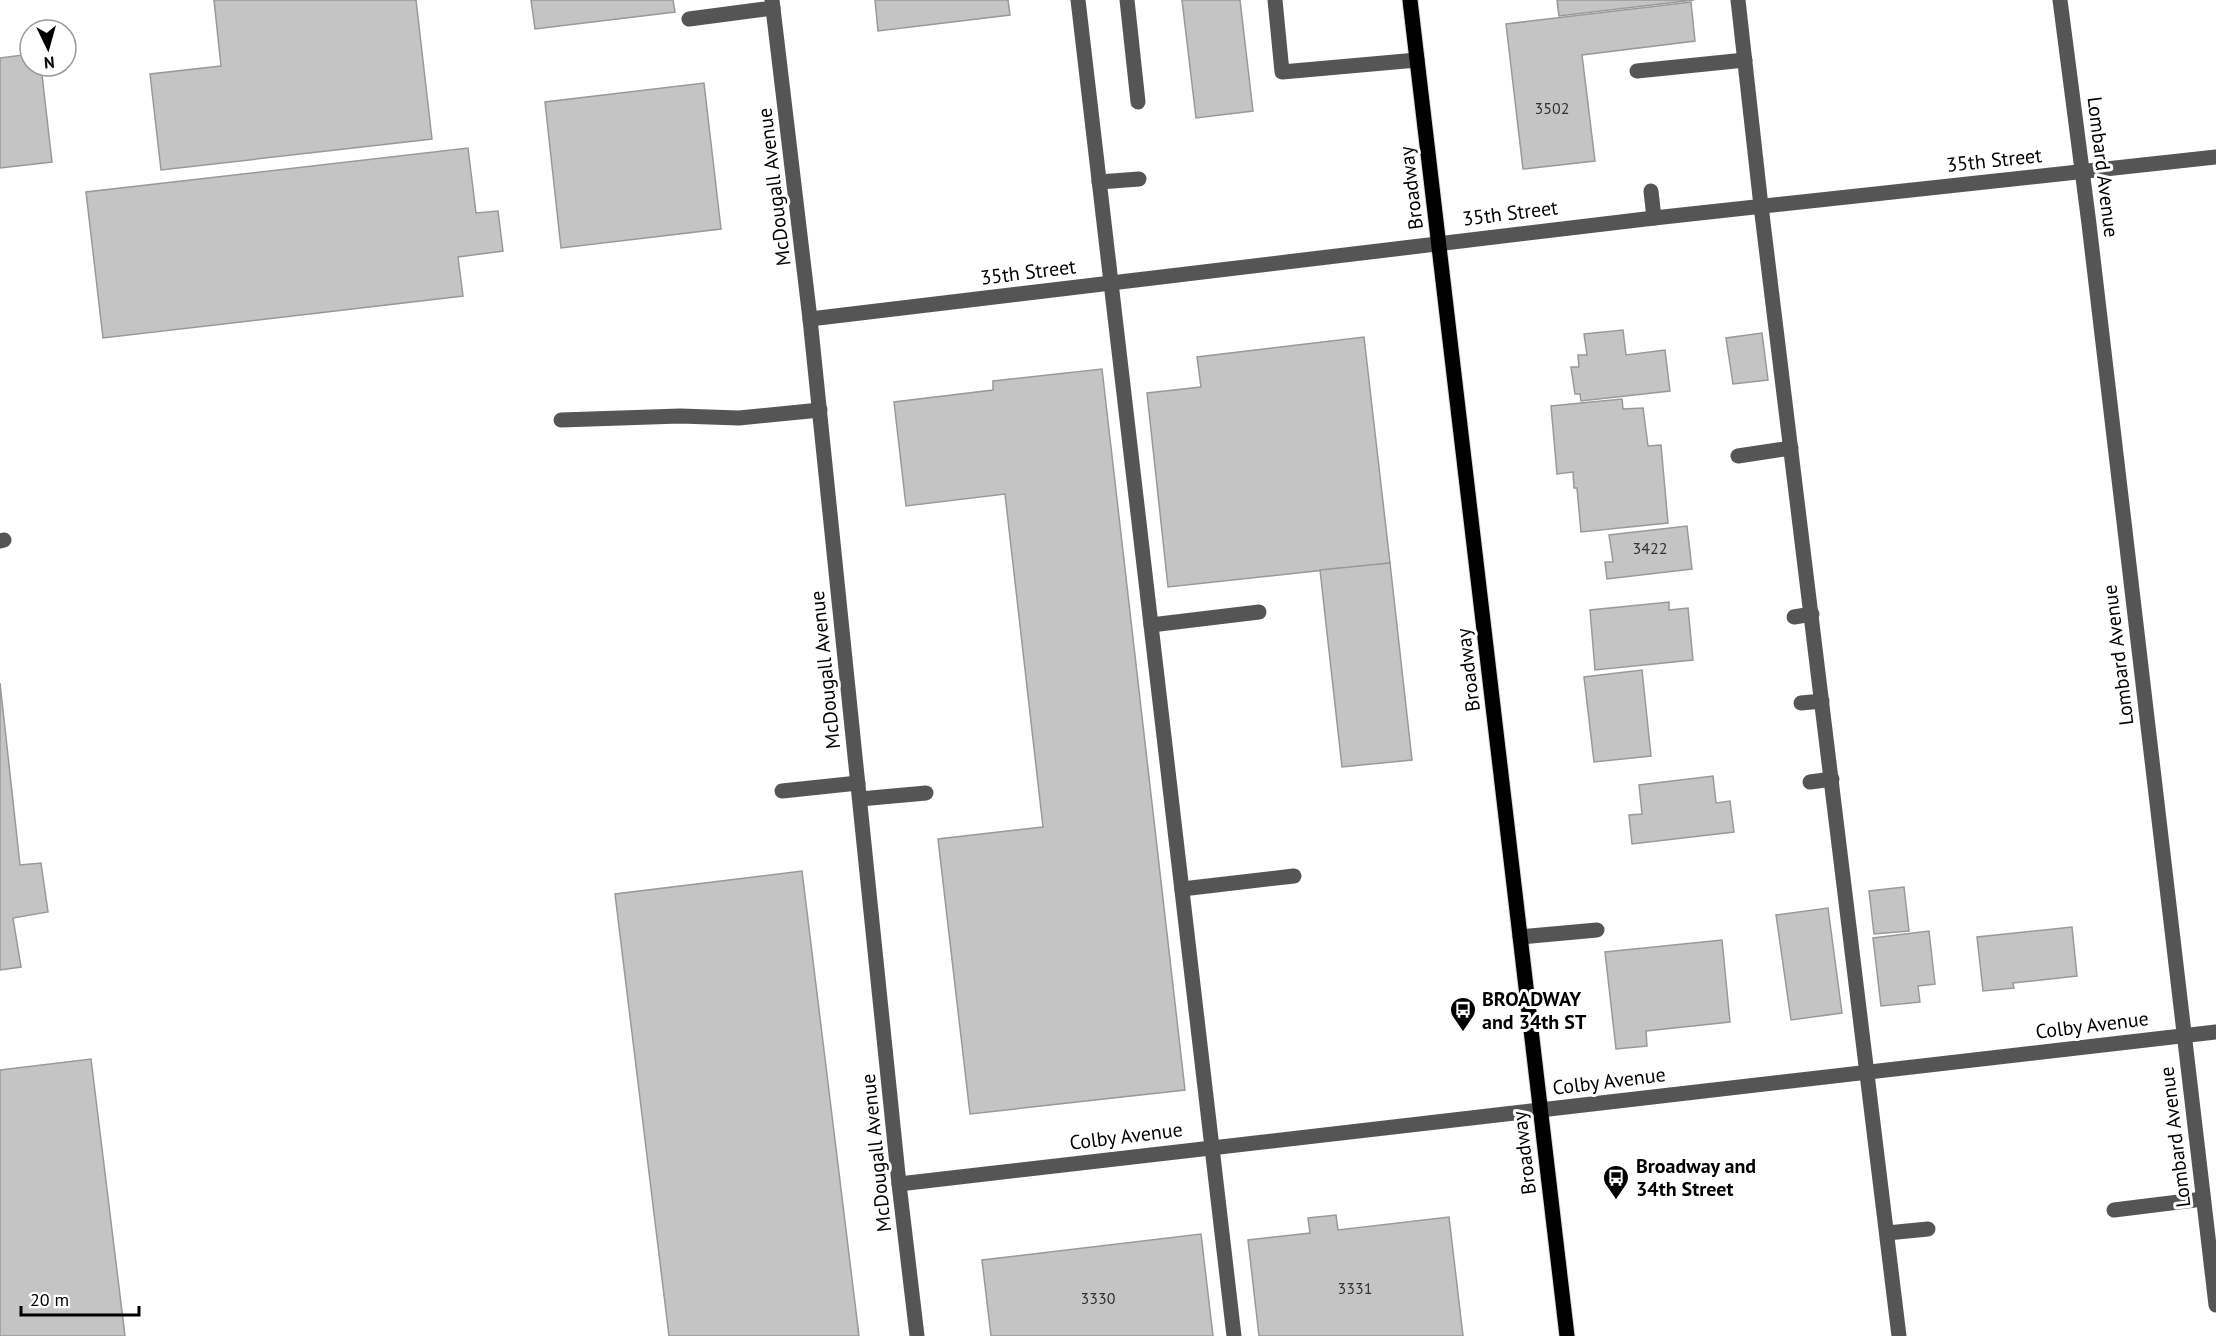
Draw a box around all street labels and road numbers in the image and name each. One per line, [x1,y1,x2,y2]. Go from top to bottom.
street label: Lombard Avenue [2081,95,2125,239]
street label: McDougall Avenue [751,107,797,267]
street label: 35th Street [1945,142,2043,178]
street label: Broadway [1393,144,1429,231]
street label: 35th Street [1461,194,1559,232]
street label: 35th Street [979,253,1077,291]
street label: Lombard Avenue [2096,583,2140,727]
street label: McDougall Avenue [804,590,846,750]
street label: Broadway [1450,626,1486,713]
street label: Colby Avenue [2034,1005,2150,1045]
street label: Colby Avenue [1551,1061,1667,1101]
street label: Lombard Avenue [2153,1065,2197,1209]
street label: McDougall Avenue [855,1073,897,1233]
street label: Broadway [1506,1109,1542,1196]
street label: Colby Avenue [1068,1116,1184,1156]

